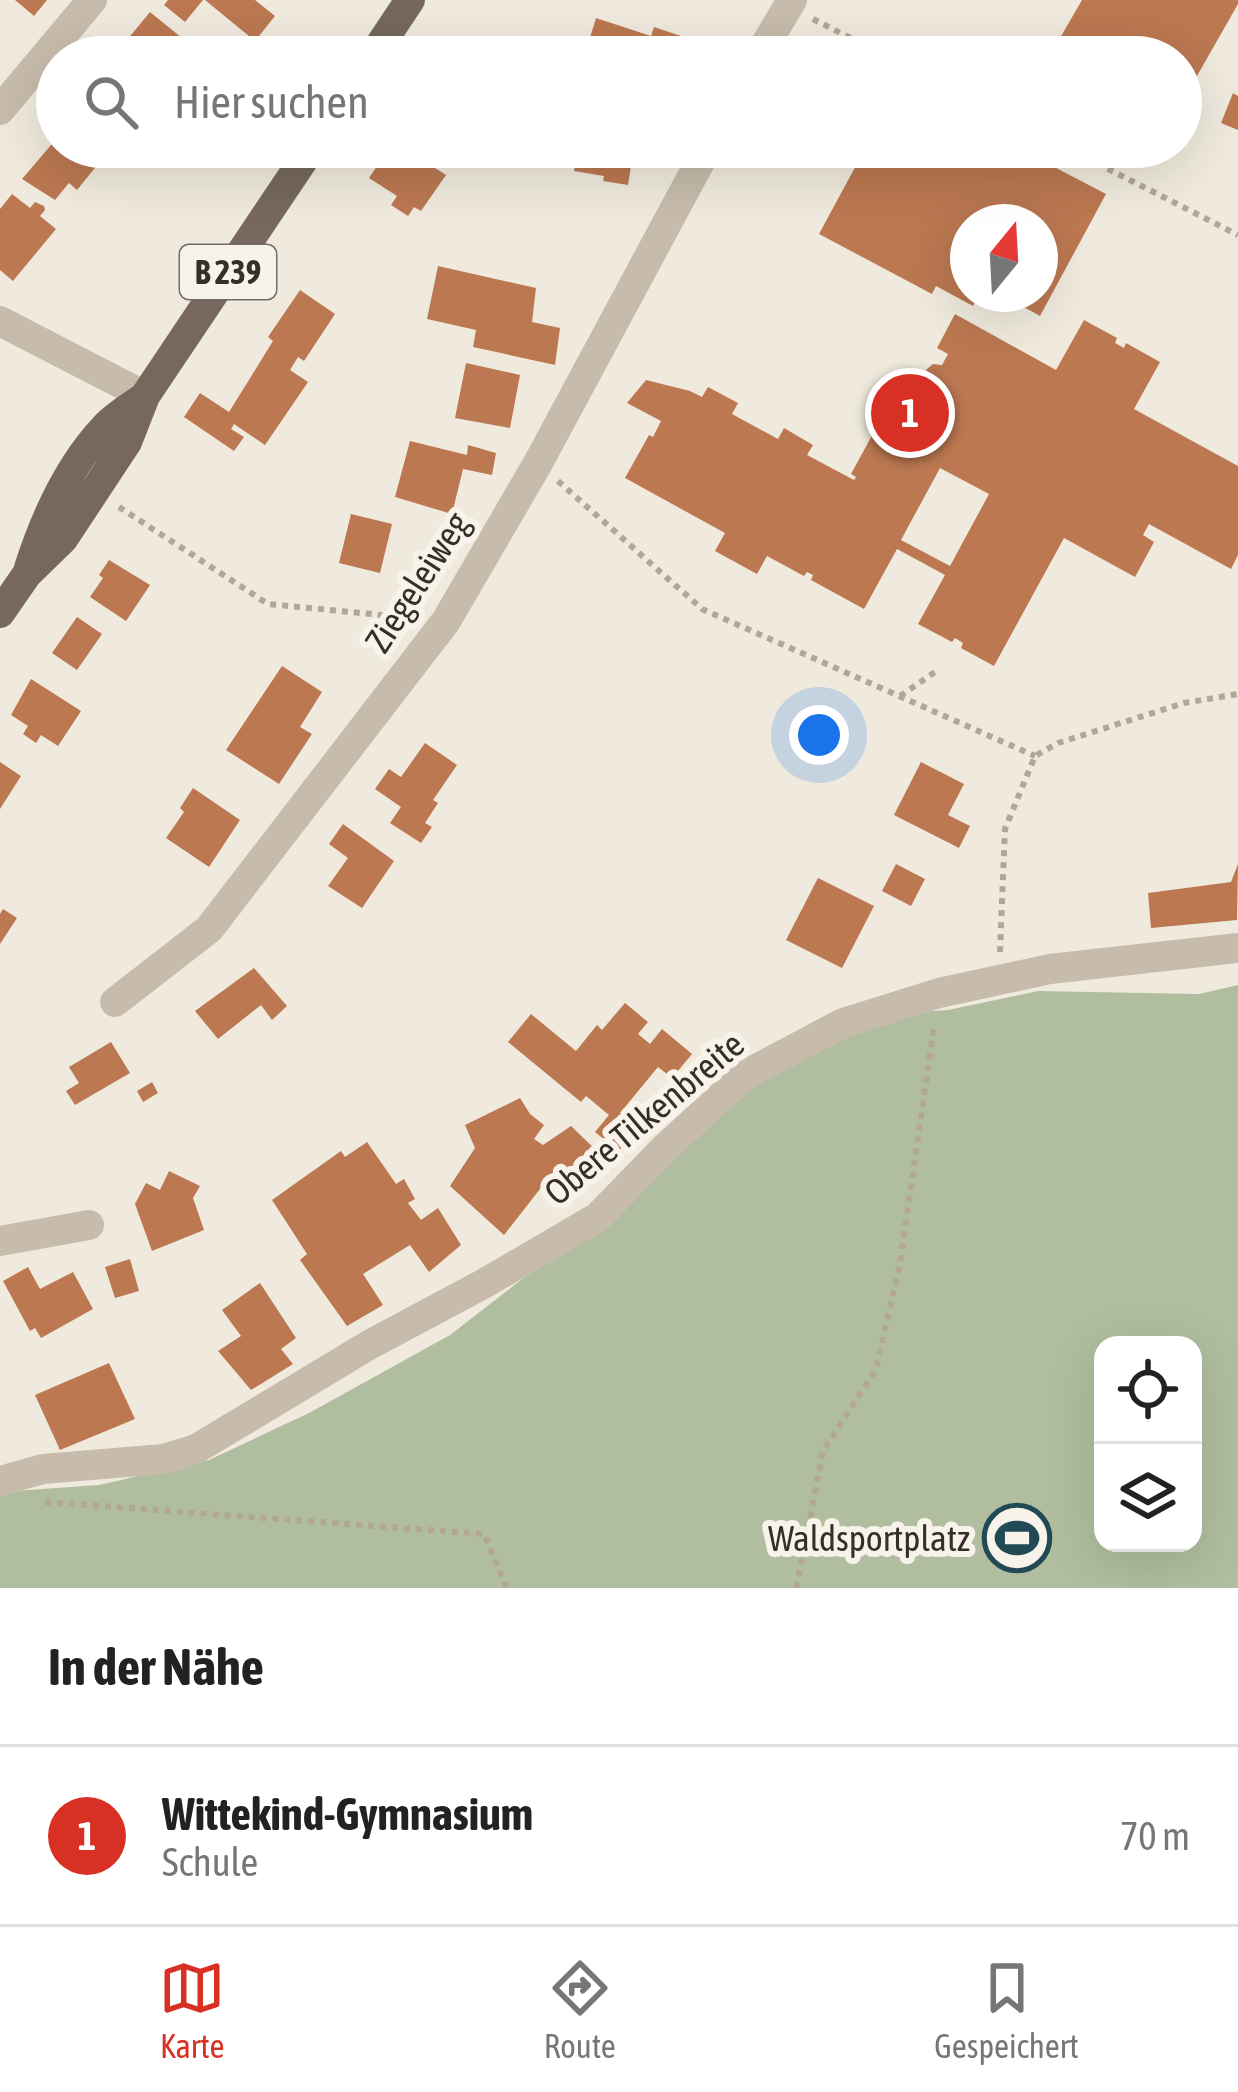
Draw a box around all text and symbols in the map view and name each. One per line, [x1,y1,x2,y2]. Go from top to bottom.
search box [36,36,1202,168]
icon: search [78,69,144,135]
text: Hier suchen [174,76,369,128]
north arrow [950,204,1058,312]
road number: B 239 [180,245,276,299]
pin: 1 [871,368,949,458]
street label: Ziegeleiweg [356,504,478,660]
your location [789,705,849,765]
street label: Obere Tilkenbreite [536,1023,752,1213]
map controls [1094,1336,1202,1552]
button: locate [1094,1336,1202,1444]
button: layers [1094,1444,1202,1552]
sports icon: Waldsportplatz [982,1503,1052,1573]
place label: Waldsportplatz [768,1517,970,1559]
text: In der Nähe [48,1637,264,1696]
text: Wittekind-Gymnasium [162,1788,533,1840]
text: 1 [78,1814,96,1858]
text: 70 m [1120,1814,1190,1858]
text: Schule [162,1840,258,1884]
tab: Karte [159,1955,225,2065]
tab: Route [544,1955,616,2065]
tab: Gespeichert [934,1955,1079,2065]

